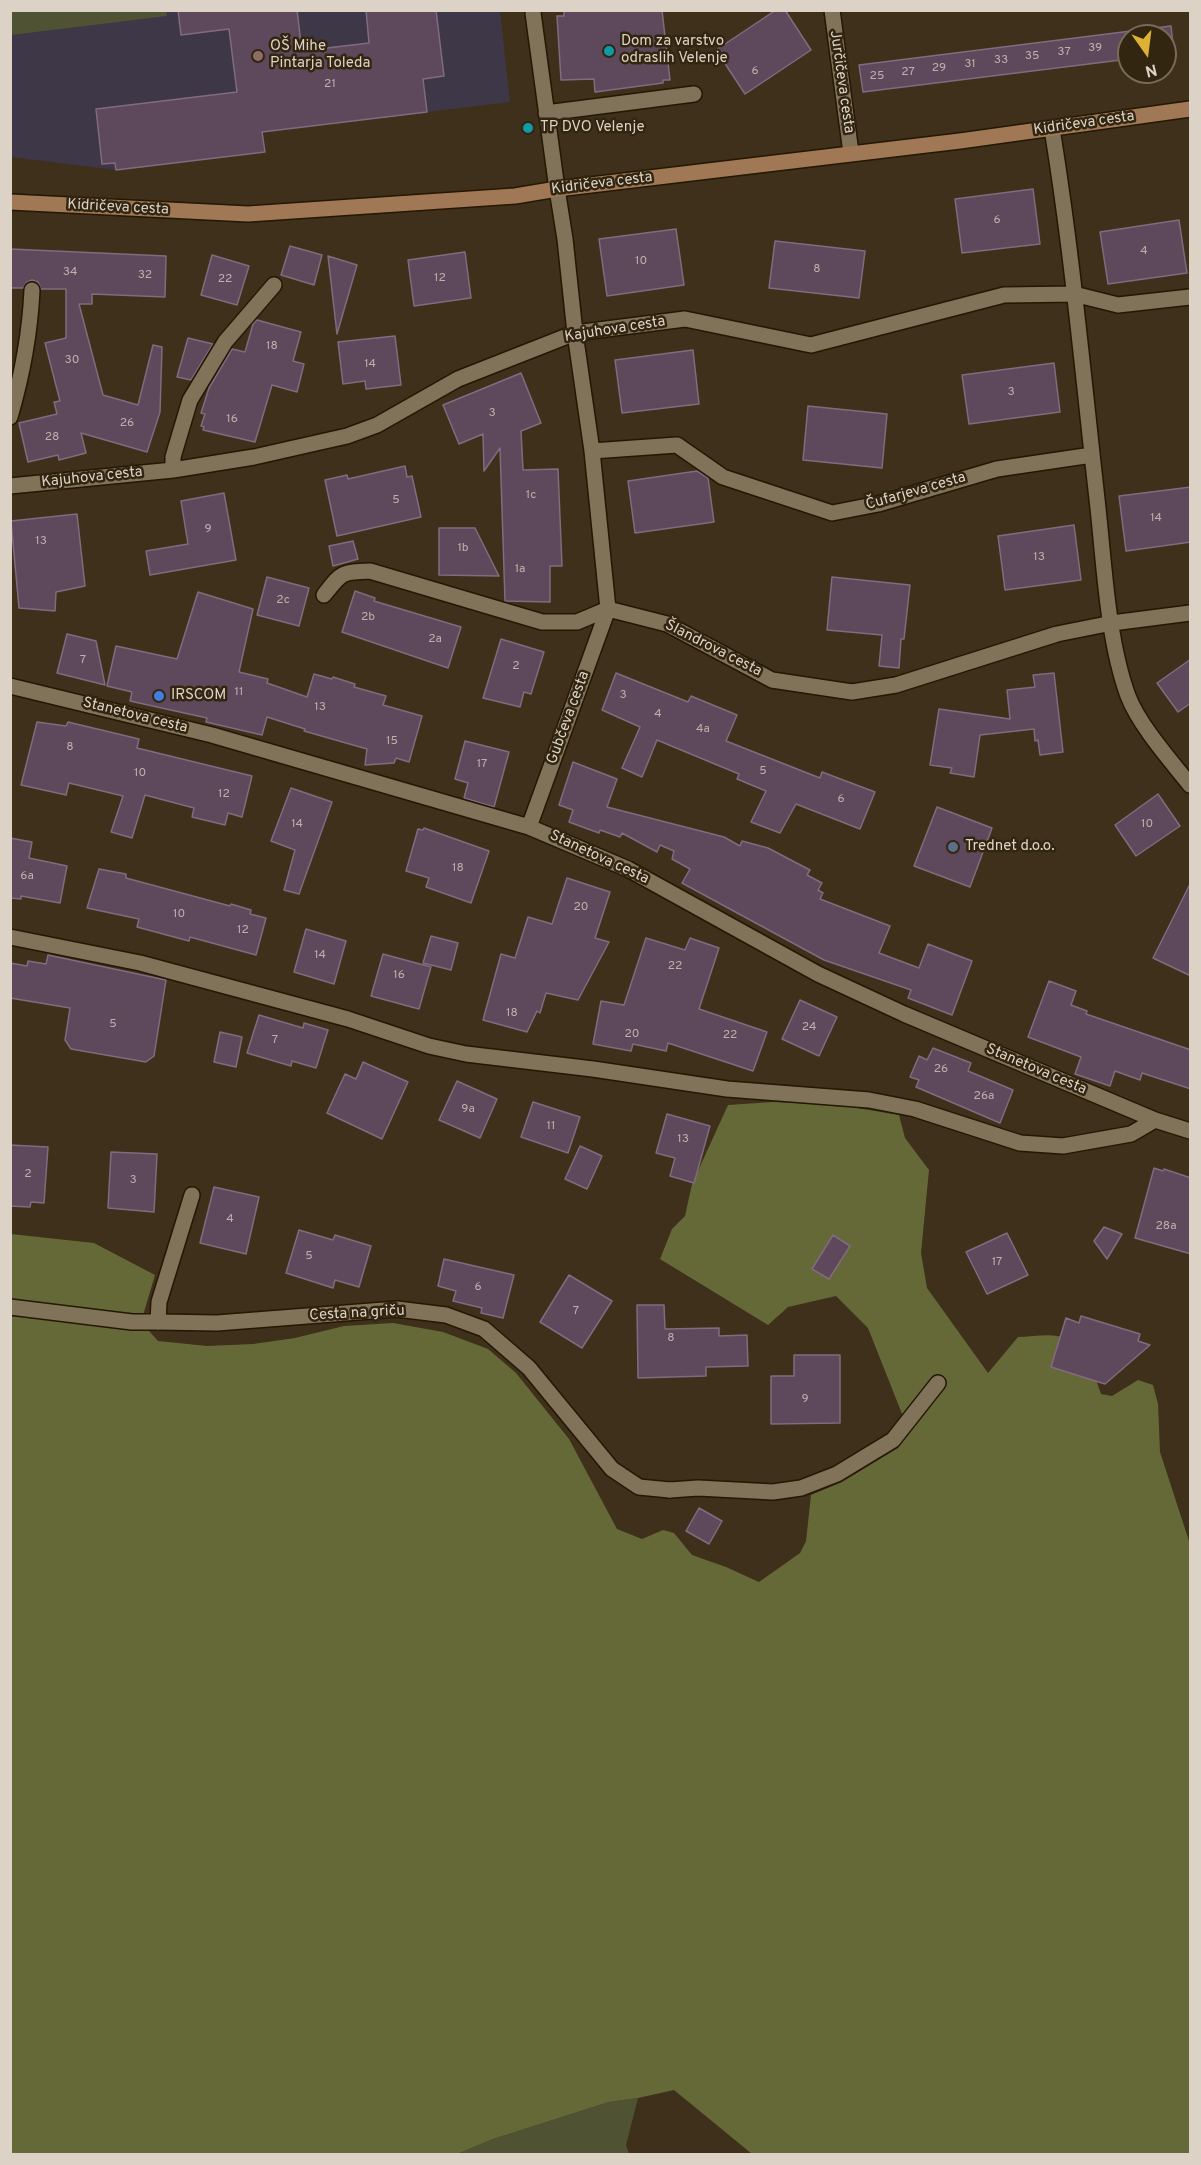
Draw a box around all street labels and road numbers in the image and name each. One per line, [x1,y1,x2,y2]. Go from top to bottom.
street label: Jurčičeva cesta [825,29,857,135]
street label: Kidričeva cesta [1032,108,1136,140]
street label: Kidričeva cesta [550,169,654,199]
street label: Kidričeva cesta [67,196,169,220]
street label: Kajuhova cesta [563,313,667,347]
street label: Kajuhova cesta [40,464,144,492]
street label: Čufarjeva cesta [864,469,968,515]
street label: Šlandrova cesta [661,617,765,681]
street label: Gubčeva cesta [544,669,594,767]
street label: Stanetova cesta [81,694,189,738]
street label: Stanetova cesta [546,827,652,889]
street label: Stanetova cesta [983,1041,1089,1099]
street label: Cesta na griču [309,1303,405,1325]

